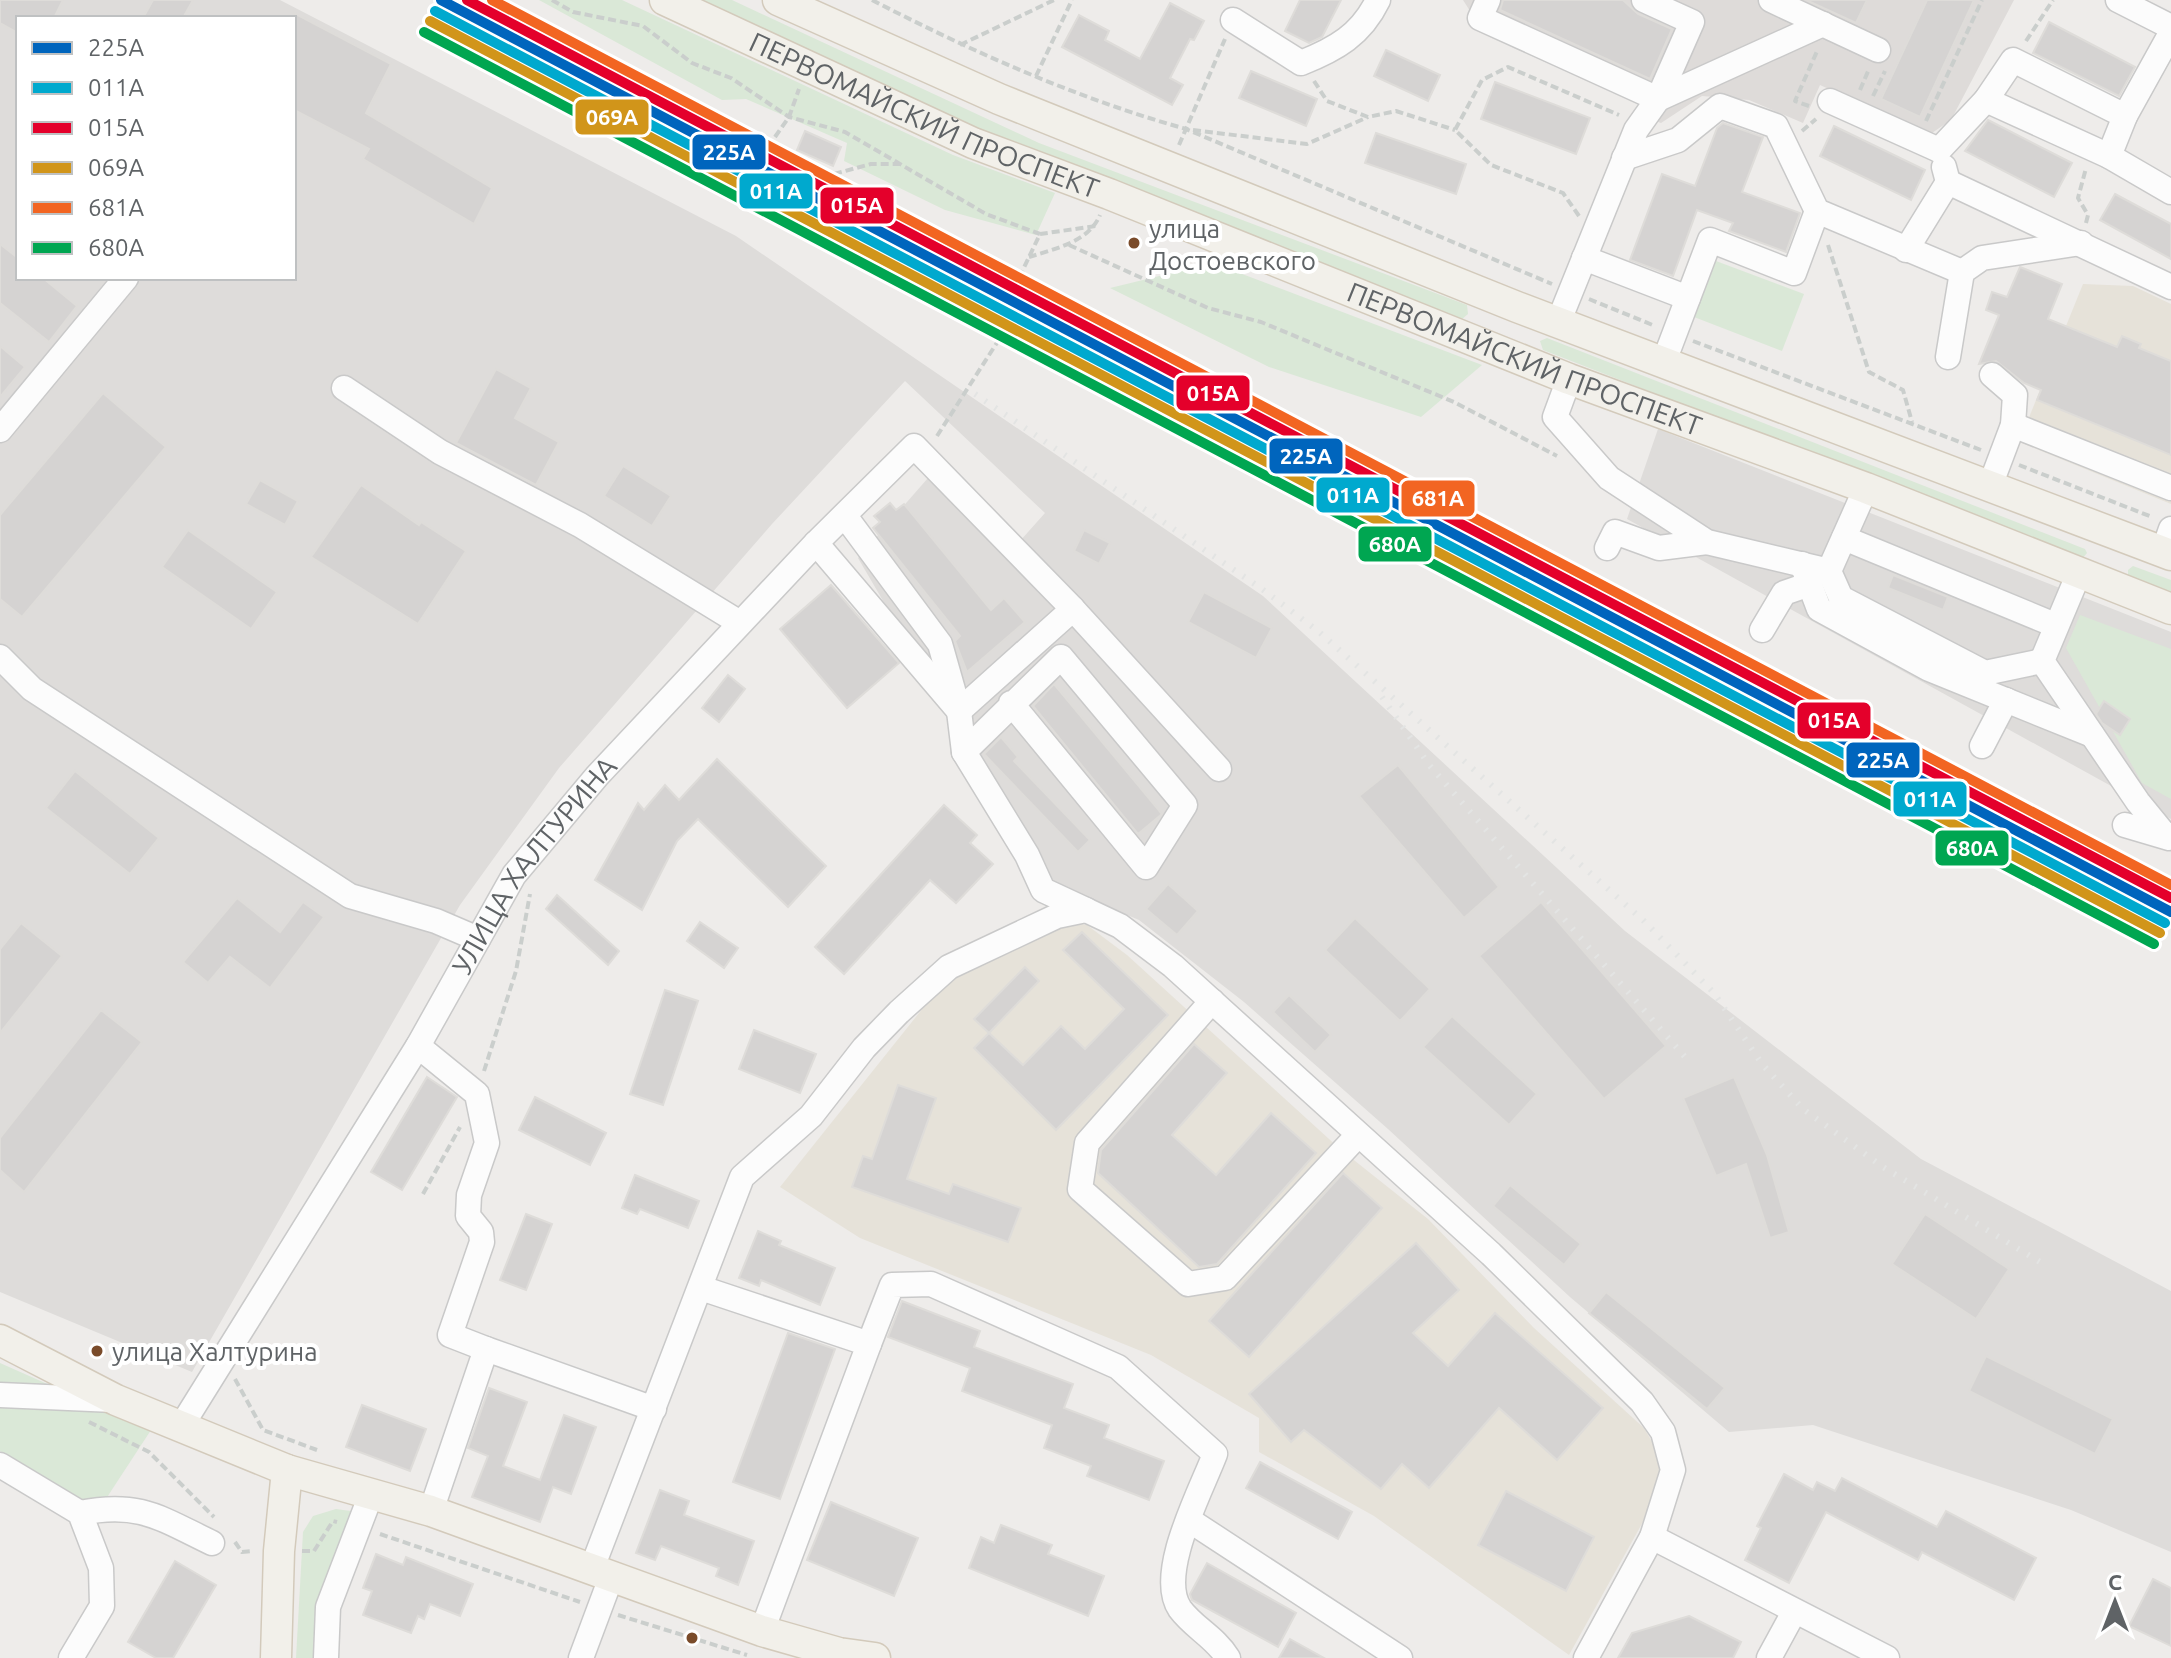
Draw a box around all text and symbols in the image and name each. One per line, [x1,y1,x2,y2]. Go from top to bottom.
legend [16,16,296,280]
street label: ПЕРВОМАЙСКИЙ ПРОСПЕКТ [745,26,1104,204]
text: 225А [88,34,145,61]
text: 011А [88,74,145,101]
line badge: 069А [574,98,650,136]
text: 069А [586,104,639,129]
text: 015А [88,114,145,141]
line badge: 225А [691,133,767,171]
text: 225А [703,139,756,164]
text: 069А [88,154,145,181]
line badge: 011А [738,172,814,210]
text: 011А [750,178,803,203]
line badge: 015А [819,186,895,225]
text: 015А [831,192,884,217]
text: 681А [88,194,145,221]
place label: улица Достоевского [1149,214,1316,275]
text: 680А [88,234,145,261]
marker: улица Достоевского [1126,235,1142,251]
street label: ПЕРВОМАЙСКИЙ ПРОСПЕКТ [1343,276,1707,442]
line badge: 015А [1175,374,1251,412]
text: 015А [1187,380,1240,405]
line badge: 225А [1268,437,1344,475]
text: 225А [1280,443,1333,468]
line badge: 011А [1315,476,1391,514]
line badge: 681А [1400,479,1476,518]
text: 011А [1327,482,1380,507]
text: 681А [1412,485,1465,510]
line badge: 680А [1357,525,1433,563]
text: 680А [1369,531,1422,556]
line badge: 015А [1796,701,1872,740]
text: 015А [1808,707,1861,732]
line badge: 225А [1845,741,1921,779]
text: 225А [1857,747,1910,772]
street label: УЛИЦА ХАЛТУРИНА [446,750,622,979]
line badge: 011А [1892,780,1968,818]
text: 011А [1904,786,1957,811]
line badge: 680А [1934,829,2010,867]
text: 680А [1946,835,1999,860]
place label: улица Халтурина [112,1337,318,1366]
marker: улица Халтурина [89,1343,105,1359]
north arrow [2075,1562,2155,1642]
text: С [2108,1569,2122,1594]
unlabelled marker [684,1630,700,1646]

